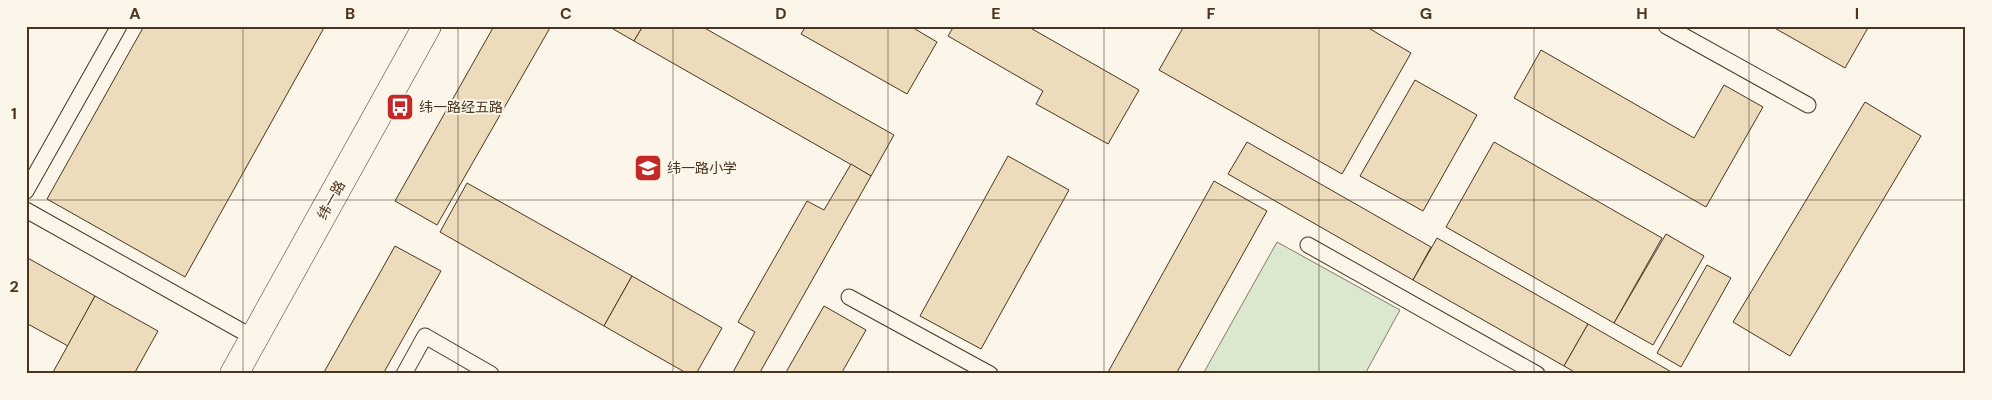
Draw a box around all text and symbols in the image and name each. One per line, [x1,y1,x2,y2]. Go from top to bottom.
text: A [129,3,141,24]
text: B [345,3,355,24]
text: C [560,3,572,24]
text: D [775,3,787,24]
text: E [991,3,1001,24]
text: F [1207,3,1216,24]
text: G [1420,3,1432,24]
text: H [1636,3,1648,24]
text: I [1855,3,1859,24]
bus stop icon: 纬一路经五路 [385,92,415,122]
place label: 纬一路经五路 [419,98,503,116]
text: 1 [11,103,17,124]
school or university icon: 纬一路小学 [633,153,663,183]
place label: 纬一路小学 [667,159,737,177]
street label: 纬一路 [313,177,349,223]
text: 2 [9,276,19,297]

